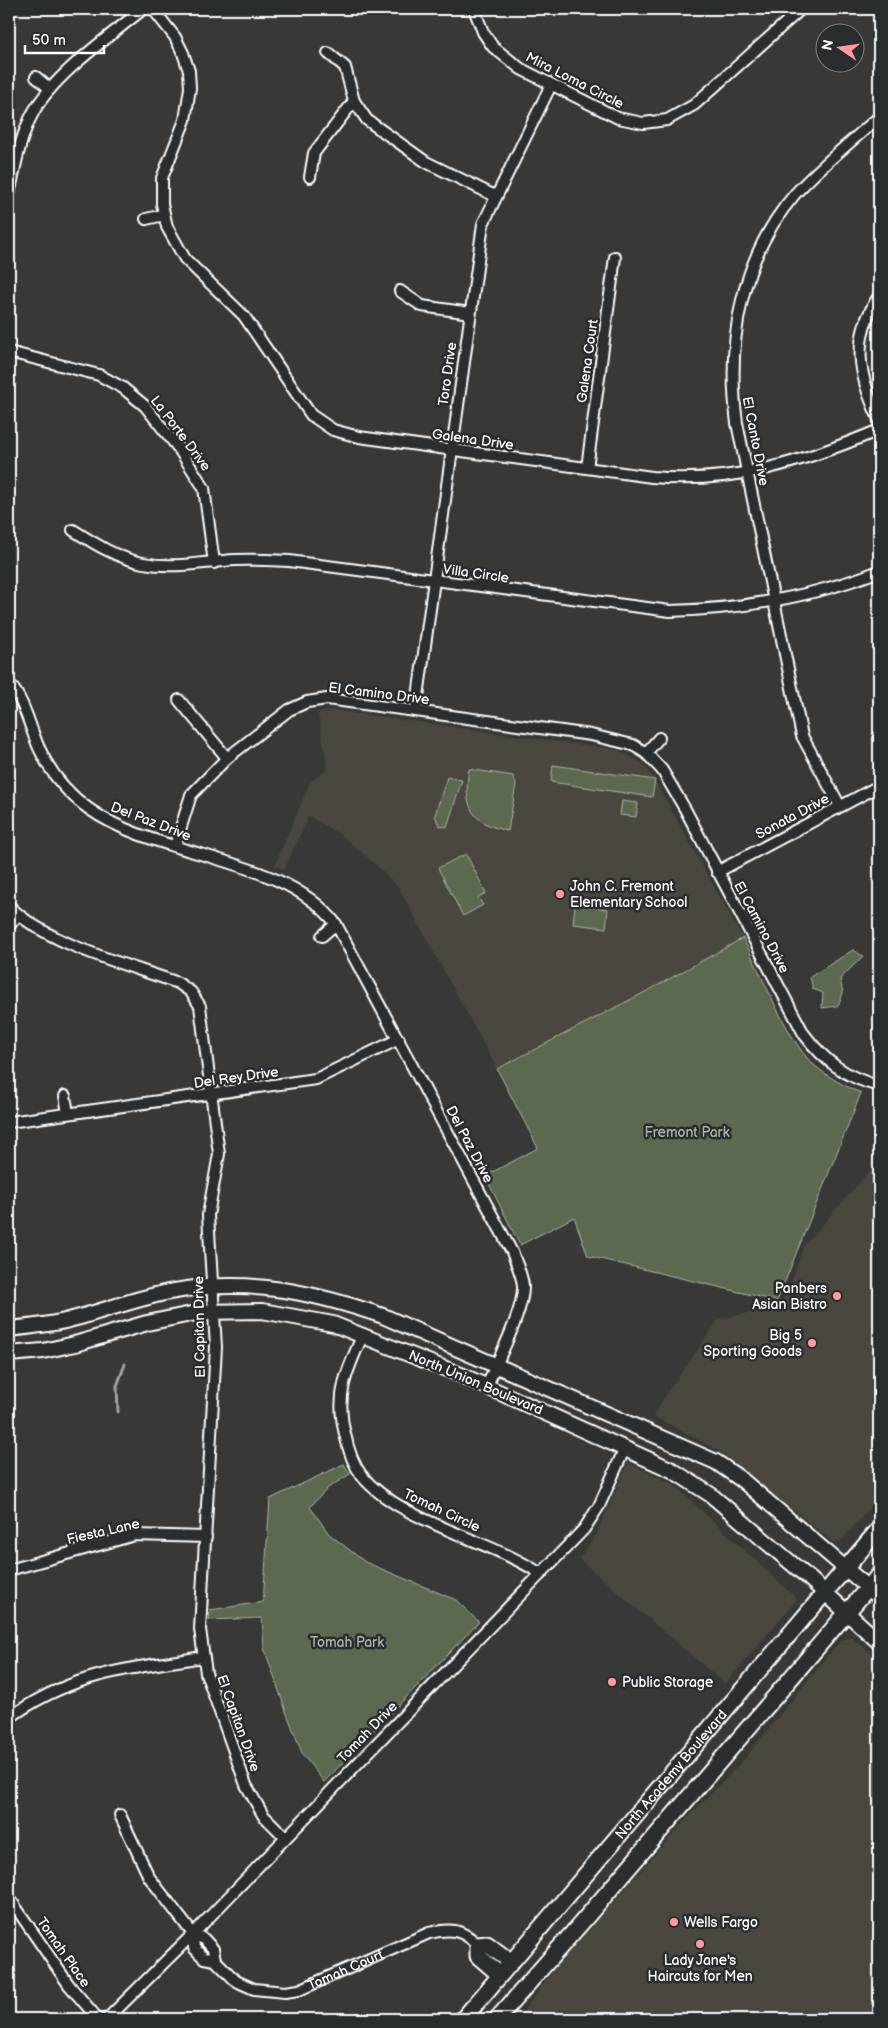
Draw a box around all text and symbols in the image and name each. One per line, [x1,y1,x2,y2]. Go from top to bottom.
scale bar [25,22,104,54]
north arrow [816,22,866,72]
text: 50 m [32,31,66,50]
text: N [818,38,837,52]
street label: Mira Loma Circle [523,48,627,112]
street label: Galena Court [573,317,602,404]
street label: Toro Drive [435,341,460,407]
street label: La Porte Drive [147,392,214,474]
street label: El Canto Drive [739,395,772,487]
street label: Galena Drive [431,425,515,454]
street label: Villa Circle [442,560,510,587]
street label: El Camino Drive [328,679,430,708]
street label: Sonata Drive [753,790,832,843]
street label: Del Paz Drive [108,798,193,845]
place label: John C. Fremont Elementary School [570,878,688,911]
street label: El Camino Drive [730,878,793,976]
marker: John C. Fremont Elementary School [554,888,566,900]
street label: Del Rey Drive [193,1063,280,1092]
street label: Del Paz Drive [442,1103,497,1186]
park label: Fremont Park [644,1124,730,1141]
street label: El Capitan Drive [190,1276,209,1378]
place label: Panbers Asian Bistro [752,1280,827,1313]
marker: Panbers Asian Bistro [831,1290,843,1302]
place label: Big 5 Sporting Goods [704,1327,802,1360]
marker: Big 5 Sporting Goods [806,1337,818,1349]
street label: North Union Boulevard [406,1346,546,1418]
street label: Tomah Circle [401,1485,483,1536]
street label: Fiesta Lane [65,1515,141,1548]
park label: Tomah Park [310,1634,384,1651]
street label: El Capitan Drive [213,1672,264,1774]
place label: Public Storage [622,1674,713,1691]
marker: Public Storage [606,1676,618,1688]
street label: Tomah Drive [334,1698,401,1767]
street label: North Academy Boulevard [612,1707,731,1843]
street label: Tomah Place [33,1914,94,1991]
place label: Wells Fargo [684,1914,758,1931]
marker: Wells Fargo [668,1916,680,1928]
marker: Lady Jane's Haircuts for Men [694,1938,706,1950]
street label: Tomah Court [305,1946,387,1994]
place label: Lady Jane's Haircuts for Men [647,1952,753,1985]

